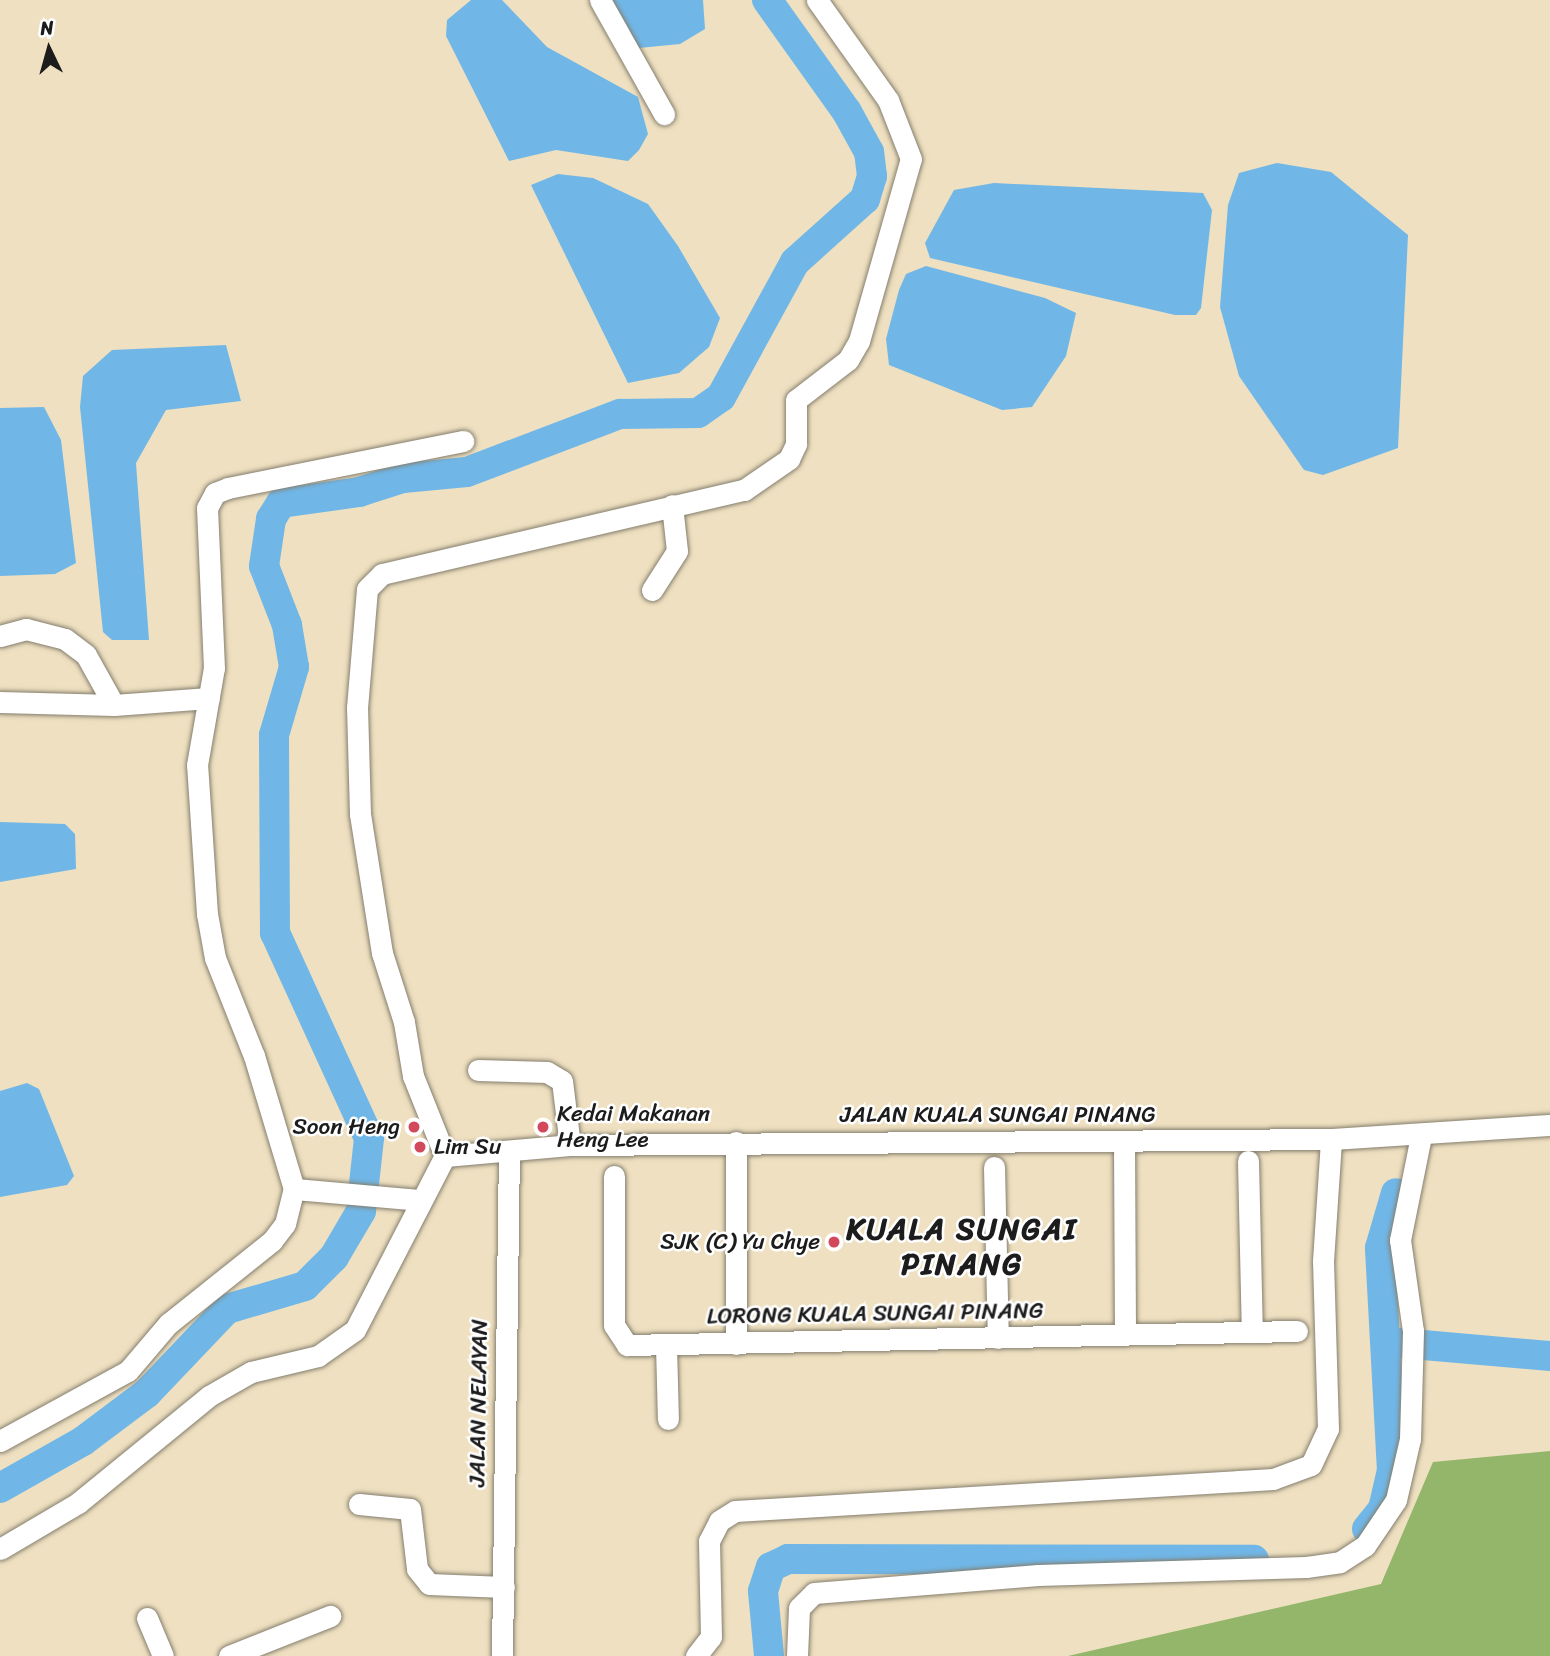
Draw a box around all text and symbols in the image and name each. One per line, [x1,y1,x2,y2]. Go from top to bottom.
text: N [39,11,55,45]
north arrow [14,14,84,84]
place label: Kedai Makanan Heng Lee [557,1100,709,1154]
street label: JALAN KUALA SUNGAI PINANG [837,1101,1159,1129]
place label: Soon Heng [292,1113,400,1141]
marker: Soon Heng [406,1119,422,1135]
marker: Kedai Makanan Heng Lee [535,1119,551,1135]
place label: Lim Su [434,1133,501,1161]
marker: Lim Su [412,1139,428,1155]
district label: KUALA SUNGAI PINANG [849,1211,1075,1282]
place label: SJK (C) Yu Chye [660,1228,820,1256]
marker: SJK (C) Yu Chye [826,1234,842,1250]
street label: LORONG KUALA SUNGAI PINANG [706,1297,1044,1331]
street label: JALAN NELAYAN [464,1319,494,1487]

